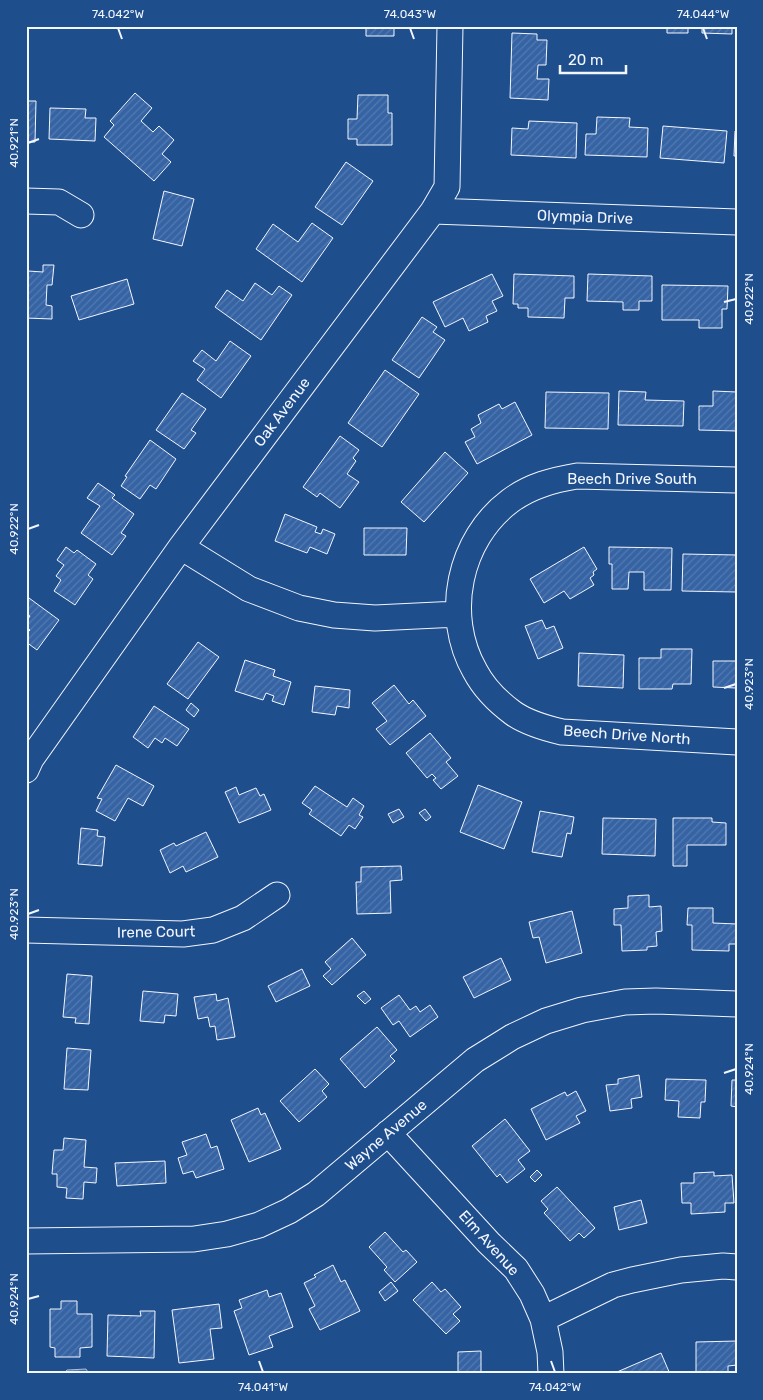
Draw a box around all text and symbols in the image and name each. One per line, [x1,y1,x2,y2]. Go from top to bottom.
text: 74.042°W [92,7,145,21]
text: 74.043°W [384,7,437,21]
text: 74.044°W [677,7,730,21]
scale bar [560,42,627,74]
text: 20 m [568,51,603,69]
text: 40.921°N [7,118,21,168]
street label: Olympia Drive [537,206,633,228]
text: 40.922°N [742,273,756,325]
street label: Oak Avenue [250,374,314,450]
street label: Beech Drive South [567,470,697,488]
text: 40.922°N [7,503,21,555]
text: 40.923°N [742,658,756,710]
street label: Beech Drive North [563,722,691,748]
text: 40.923°N [7,888,21,940]
street label: Irene Court [117,922,195,942]
text: 40.924°N [742,1043,756,1095]
street label: Wayne Avenue [341,1096,431,1174]
street label: Elm Avenue [455,1207,523,1279]
text: 40.924°N [7,1273,21,1325]
text: 74.041°W [238,1380,288,1394]
text: 74.042°W [529,1380,582,1394]

